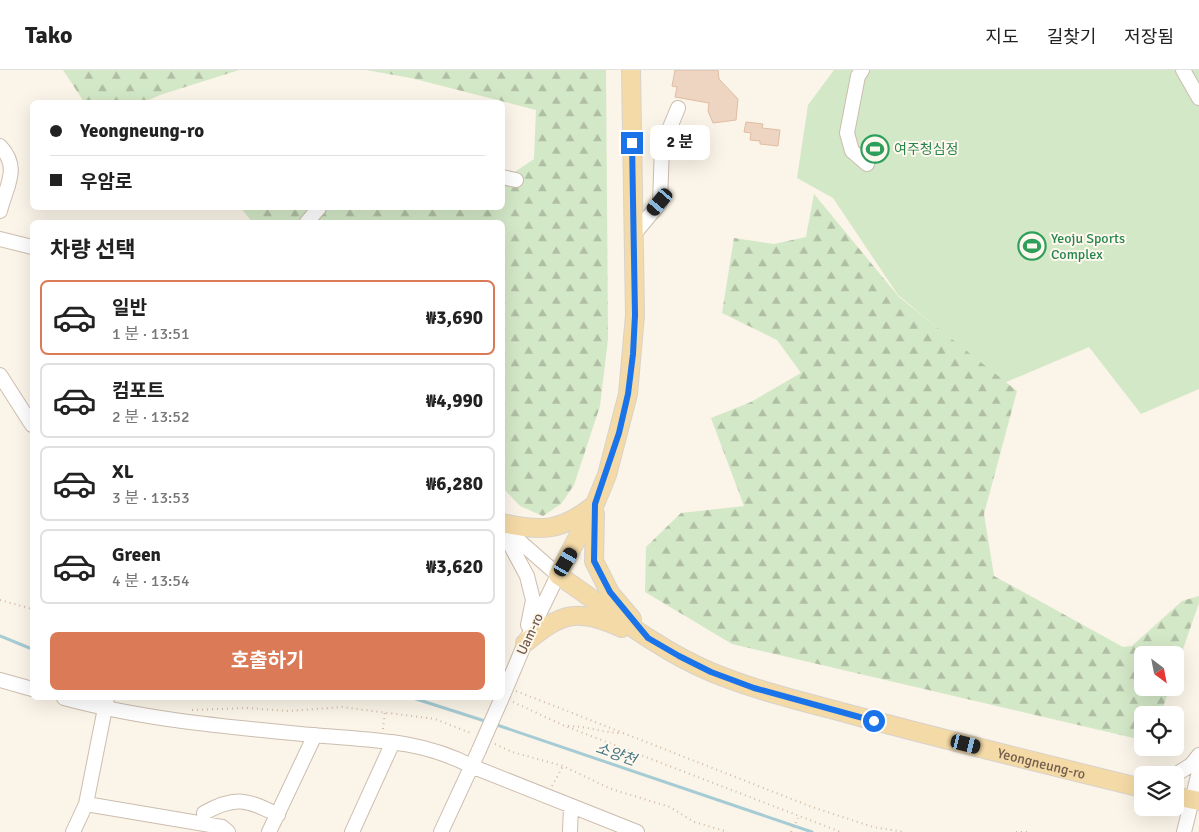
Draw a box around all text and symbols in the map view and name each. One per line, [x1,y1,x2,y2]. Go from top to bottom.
text: Tako [25,20,73,50]
text: 지도 [986,26,1019,48]
text: 길찾기 [1047,26,1096,48]
text: 저장됨 [1124,26,1174,48]
text: Yeongneung-ro [80,119,204,143]
callout: 2 분 [650,126,710,160]
route end [621,132,643,154]
text: 2 분 [667,132,693,152]
sports icon: 여주청심정 [860,134,890,164]
place label: 여주청심정 [894,141,958,158]
text: 우암로 [80,170,132,194]
car [644,186,675,218]
place label: Yeoju Sports Complex [1051,230,1125,263]
sports icon: Yeoju Sports Complex [1017,231,1047,261]
text: 차량 선택 [50,236,136,263]
icon: car [52,295,97,340]
text: 일반 [112,296,147,320]
text: ₩3,690 [426,306,483,330]
text: 1 분 · 13:51 [112,324,190,344]
icon: car [52,378,97,423]
text: 컴포트 [112,379,164,403]
text: ₩4,990 [426,389,483,413]
text: 2 분 · 13:52 [112,407,190,427]
text: XL [112,460,134,484]
icon: car [52,461,97,506]
text: ₩6,280 [426,472,483,496]
text: 3 분 · 13:53 [112,488,190,508]
text: Green [112,543,161,567]
icon: car [52,544,97,589]
car [552,545,579,579]
text: ₩3,620 [426,555,483,579]
text: 4 분 · 13:54 [112,571,190,591]
street label: Uam-ro [513,610,547,658]
button: 호출하기 [50,632,485,690]
north arrow [1134,646,1184,696]
map controls [1134,646,1184,816]
button: locate [1134,706,1184,756]
route start [863,710,885,732]
car [949,733,982,755]
water label: 소양천 [593,739,641,770]
street label: Yeongneung-ro [996,744,1087,782]
button: layers [1134,766,1184,816]

